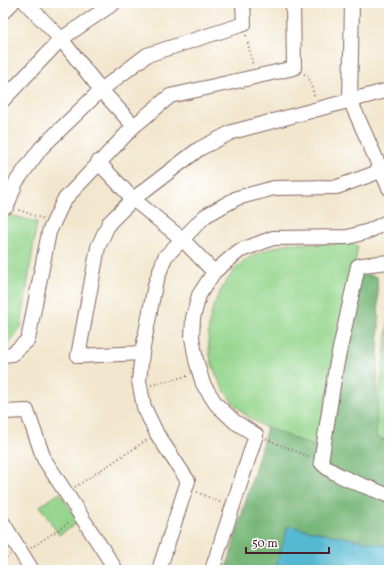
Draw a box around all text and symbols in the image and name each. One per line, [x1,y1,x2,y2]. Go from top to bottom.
scale bar [246,529,329,555]
text: 50 m [252,536,278,552]

